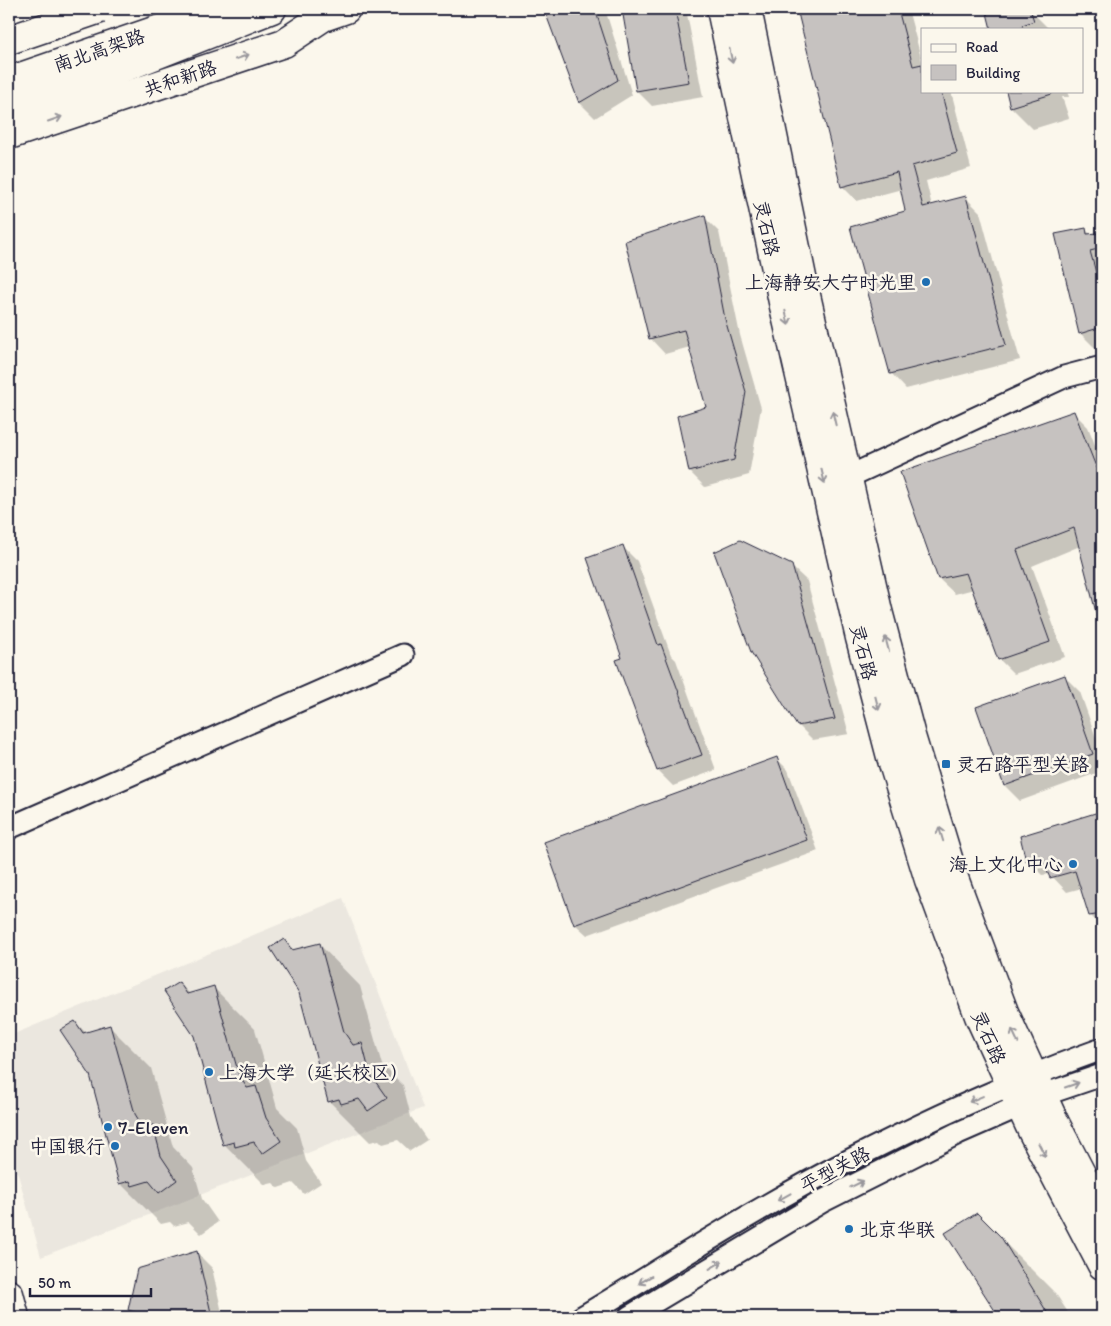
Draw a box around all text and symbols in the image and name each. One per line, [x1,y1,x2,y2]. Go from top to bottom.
street label: 南北高架路 [50,24,148,77]
legend [921,28,1084,92]
text: Road [966,38,999,56]
one-way arrow [727,48,736,64]
one-way arrow [234,52,250,61]
street label: 共和新路 [140,55,220,102]
text: Building [966,64,1020,82]
one-way arrow [47,114,63,124]
street label: 灵石路 [749,198,784,258]
place label: 上海静安大宁时光里 [745,271,916,294]
marker: 上海静安大宁时光里 [920,276,932,288]
one-way arrow [783,310,792,326]
one-way arrow [829,410,838,426]
one-way arrow [819,468,828,484]
street label: 灵石路 [845,622,882,683]
one-way arrow [882,637,891,653]
one-way arrow [873,694,882,710]
place label: 灵石路平型关路 [956,753,1089,776]
marker: 灵石路平型关路 [940,758,952,770]
one-way arrow [936,827,945,843]
place label: 海上文化中心 [949,853,1063,876]
marker: 海上文化中心 [1067,858,1079,870]
street label: 灵石路 [966,1006,1011,1068]
one-way arrow [1010,1029,1019,1044]
place label: 上海大学（延长校区） [219,1061,409,1084]
marker: 上海大学（延长校区） [203,1066,215,1078]
one-way arrow [1064,1080,1080,1089]
one-way arrow [969,1095,984,1105]
place label: 7-Eleven [118,1116,189,1139]
marker: 7-Eleven [102,1121,114,1133]
place label: 中国银行 [29,1135,105,1158]
marker: 中国银行 [109,1140,121,1152]
street label: 平型关路 [796,1141,874,1197]
one-way arrow [1037,1142,1047,1156]
one-way arrow [849,1179,864,1189]
one-way arrow [778,1192,792,1202]
place label: 北京华联 [859,1218,935,1241]
marker: 北京华联 [843,1223,855,1235]
one-way arrow [708,1260,722,1270]
scale bar [30,1266,151,1298]
text: 50 m [38,1274,71,1292]
one-way arrow [638,1275,652,1285]

